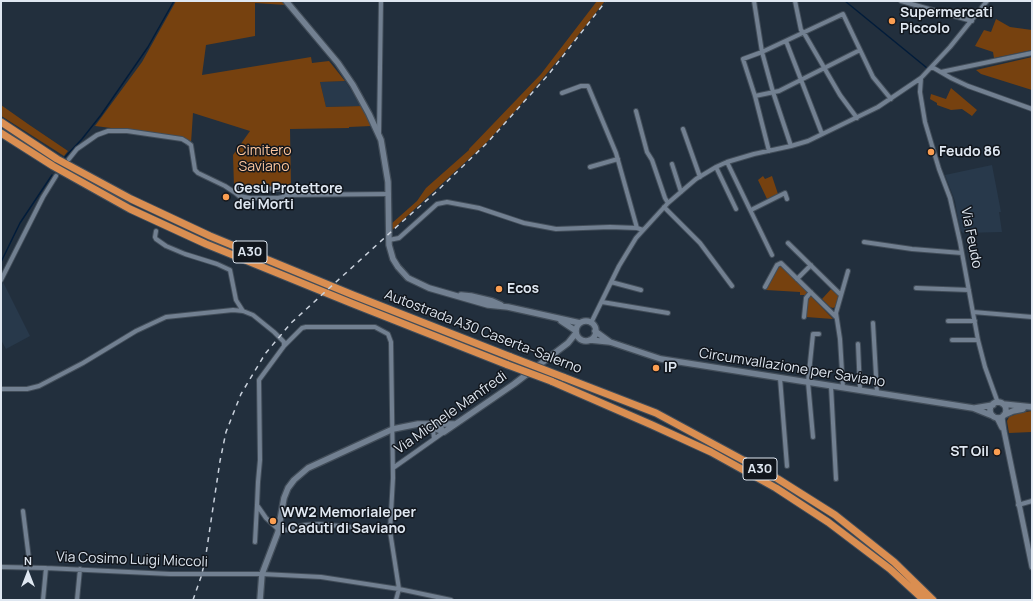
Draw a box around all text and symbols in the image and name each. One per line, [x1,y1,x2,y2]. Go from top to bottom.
place label: Supermercati Piccolo [900,5,993,38]
marker: Supermercati Piccolo [887,16,897,26]
park label: Cimitero Saviano [236,143,292,176]
place label: Feudo 86 [939,144,1001,160]
marker: Feudo 86 [926,147,936,157]
place label: Gesù Protettore dei Morti [234,181,343,214]
marker: Gesù Protettore dei Morti [221,192,231,202]
street label: Via Feudo [957,206,985,270]
road number: A30 [233,241,267,263]
place label: Ecos [507,281,539,297]
marker: Ecos [494,284,504,294]
street label: Autostrada A30 Caserta-Salerno [382,287,584,377]
street label: Circumvallazione per Saviano [698,345,886,391]
place label: IP [664,360,677,376]
marker: IP [651,363,661,373]
street label: Via Michele Manfredi [392,368,510,458]
place label: ST Oil [950,444,989,460]
marker: ST Oil [992,447,1002,457]
road number: A30 [743,458,777,480]
place label: WW2 Memoriale per i Caduti di Saviano [281,505,416,538]
marker: WW2 Memoriale per i Caduti di Saviano [268,516,278,526]
street label: Via Cosimo Luigi Miccoli [56,549,208,571]
north arrow [8,553,48,593]
text: N [24,553,32,568]

